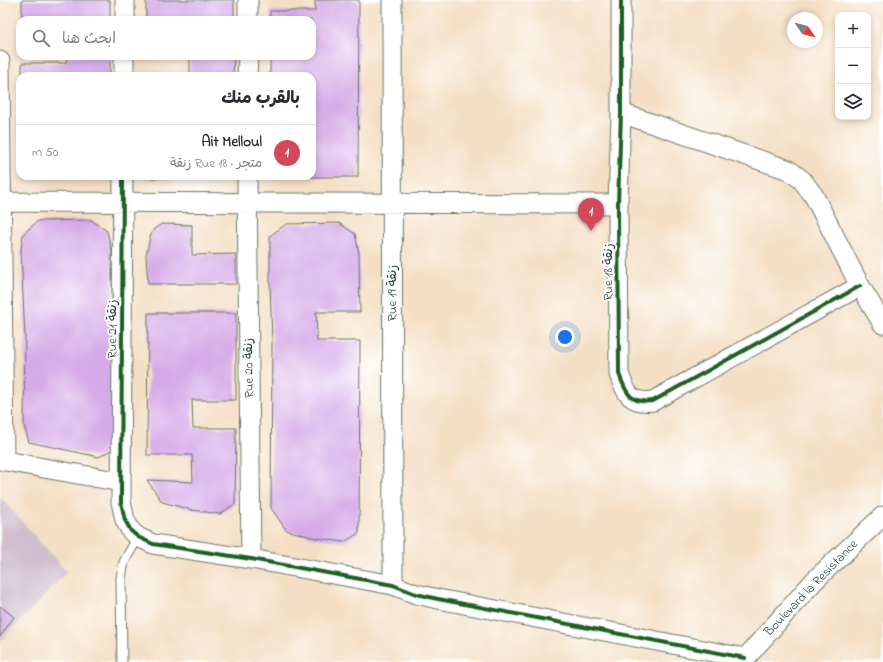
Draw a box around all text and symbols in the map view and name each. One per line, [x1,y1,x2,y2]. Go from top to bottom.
north arrow [787,12,823,48]
map controls [835,12,871,120]
button: + [835,12,871,48]
search box [16,16,316,60]
icon: search [30,27,52,49]
text: ابحث هنا [62,28,116,50]
button: − [835,48,871,84]
button: layers [835,84,871,120]
text: بالقرب منك [221,86,300,111]
text: Ait Melloul [202,131,262,153]
text: 50 m [32,143,58,162]
text: 1 [285,143,289,162]
text: متجر · Rue 18 زنقة [170,154,262,173]
pin: 1 [578,198,604,231]
street label: Rue 18 زنقة [599,243,618,301]
street label: Rue 19 زنقة [383,265,402,321]
street label: Rue 21 زنقة [103,300,122,358]
your location [555,327,575,347]
street label: Rue 20 زنقة [239,338,259,398]
street label: Boulevard la Resistance [759,535,862,641]

